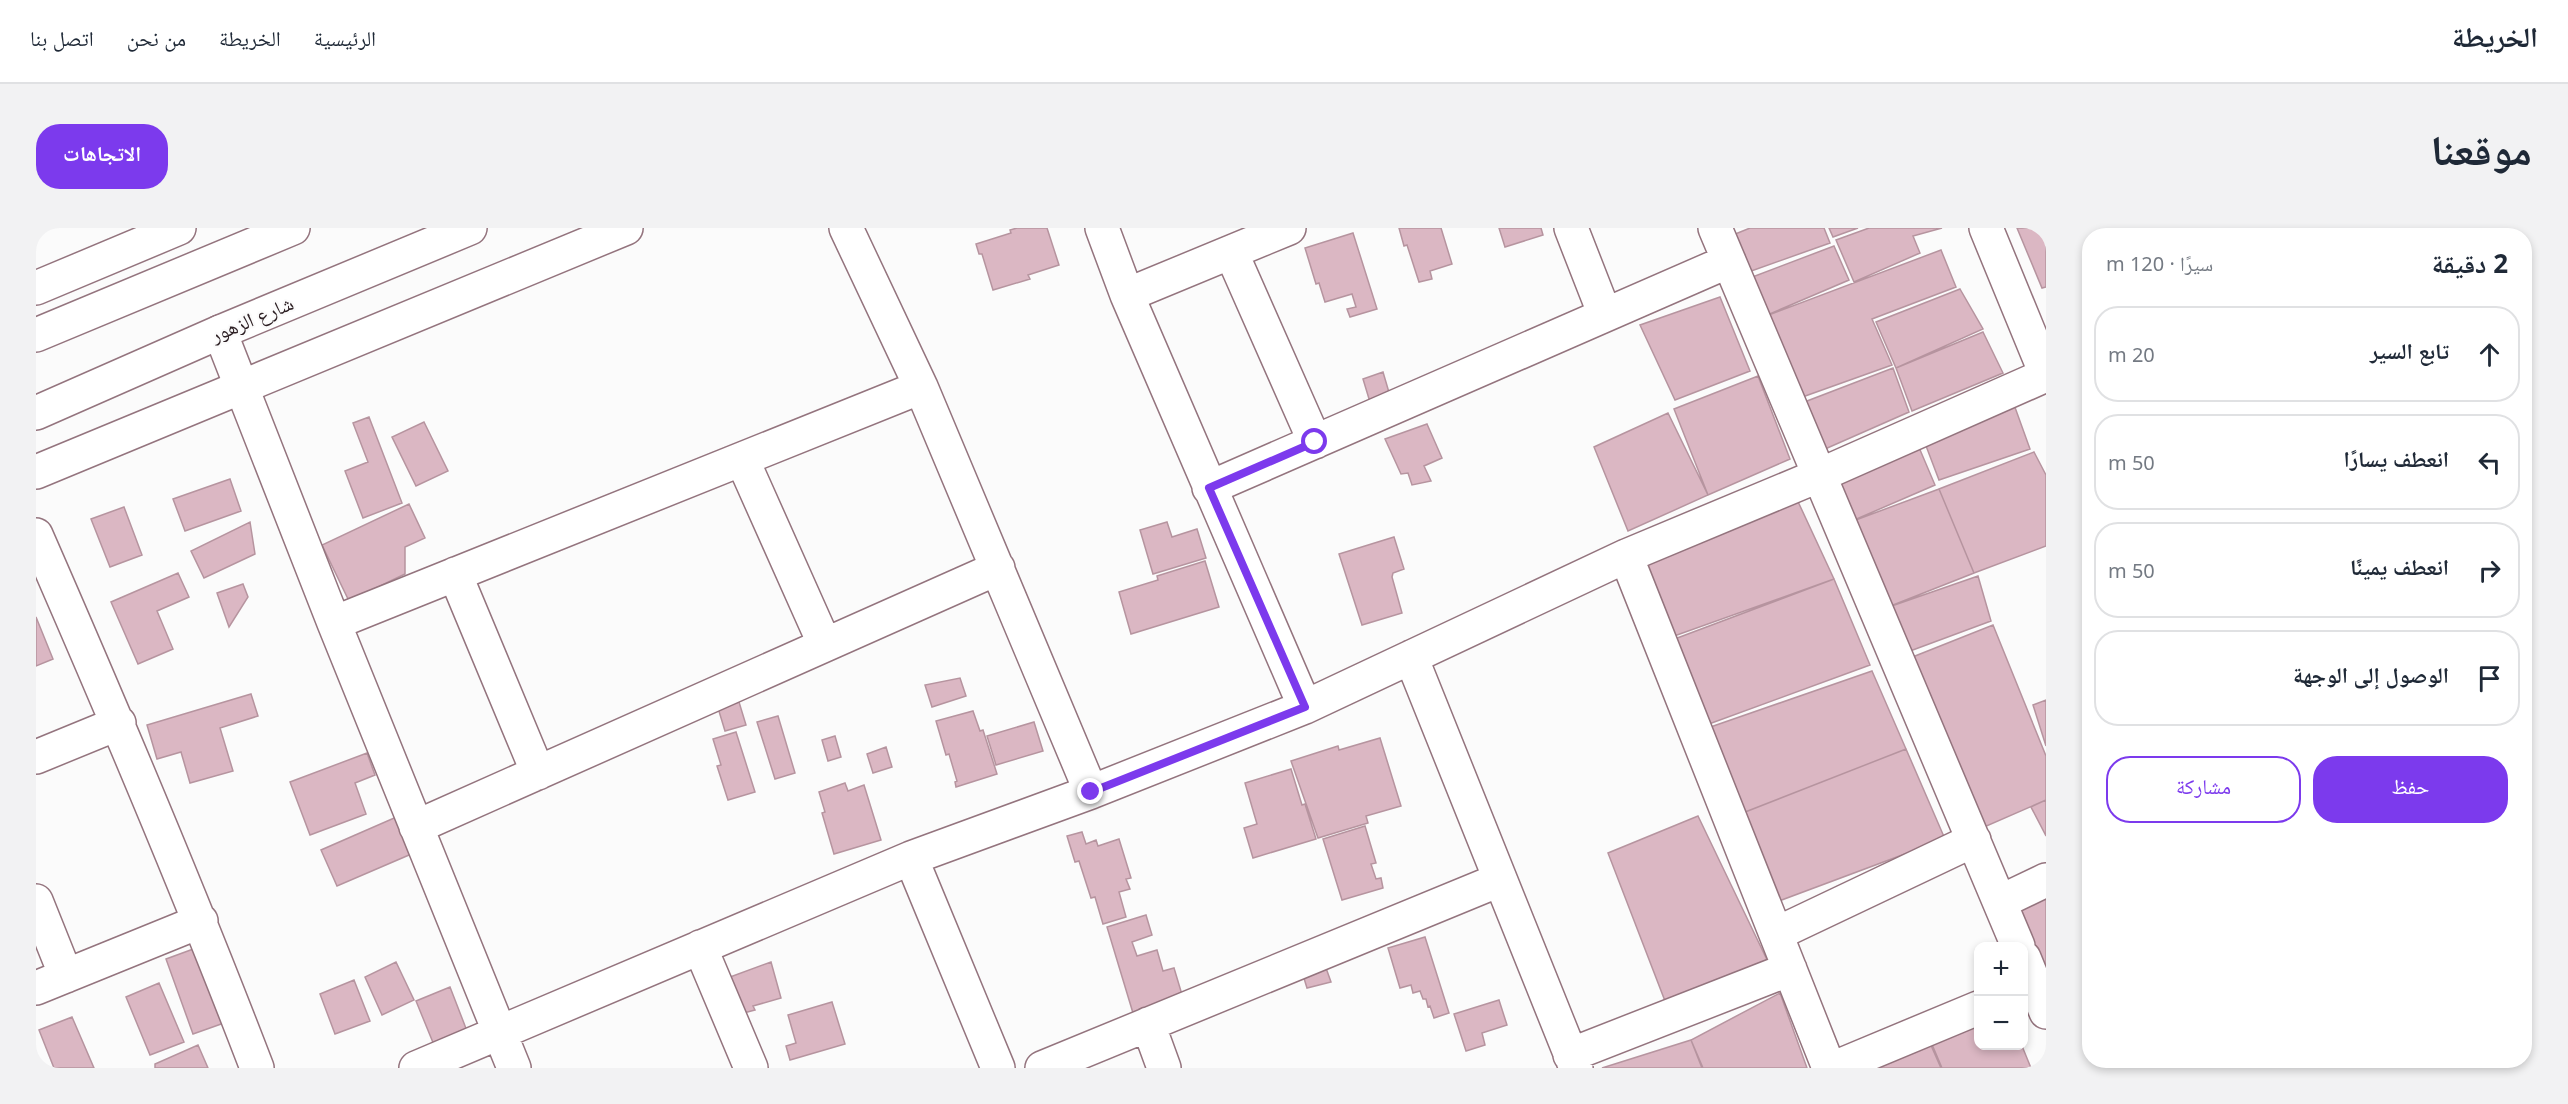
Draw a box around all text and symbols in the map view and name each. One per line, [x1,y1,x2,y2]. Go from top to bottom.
text: الخريطة [2452,17,2538,55]
text: اتصل بنا [30,24,94,52]
text: من نحن [127,24,186,52]
text: الخريطة [219,24,281,52]
text: الرئيسية [314,24,376,52]
text: موقعنا [2431,120,2532,177]
button: الاتجاهات [36,124,168,189]
text: 2 دقيقة [2432,245,2508,281]
text: سيرًا · 120 m [2106,250,2213,277]
street label: شارع الزهور [205,289,297,348]
text: تابع السير [2370,335,2449,365]
icon: ahead [2473,338,2506,371]
text: 20 m [2108,341,2155,368]
route start [1301,428,1327,454]
text: انعطف يسارًا [2344,443,2449,473]
icon: left [2473,446,2506,479]
text: 50 m [2108,449,2155,476]
text: انعطف يمينًا [2350,551,2449,581]
icon: right [2473,554,2506,587]
text: 50 m [2108,557,2155,584]
text: الوصول إلى الوجهة [2293,659,2449,689]
icon: arrive [2473,662,2506,695]
button: مشاركة [2106,756,2301,823]
button: حفظ [2313,756,2508,823]
route end [1077,778,1103,804]
map controls [1974,942,2028,1050]
button: + [1974,942,2028,996]
button: − [1974,996,2028,1050]

